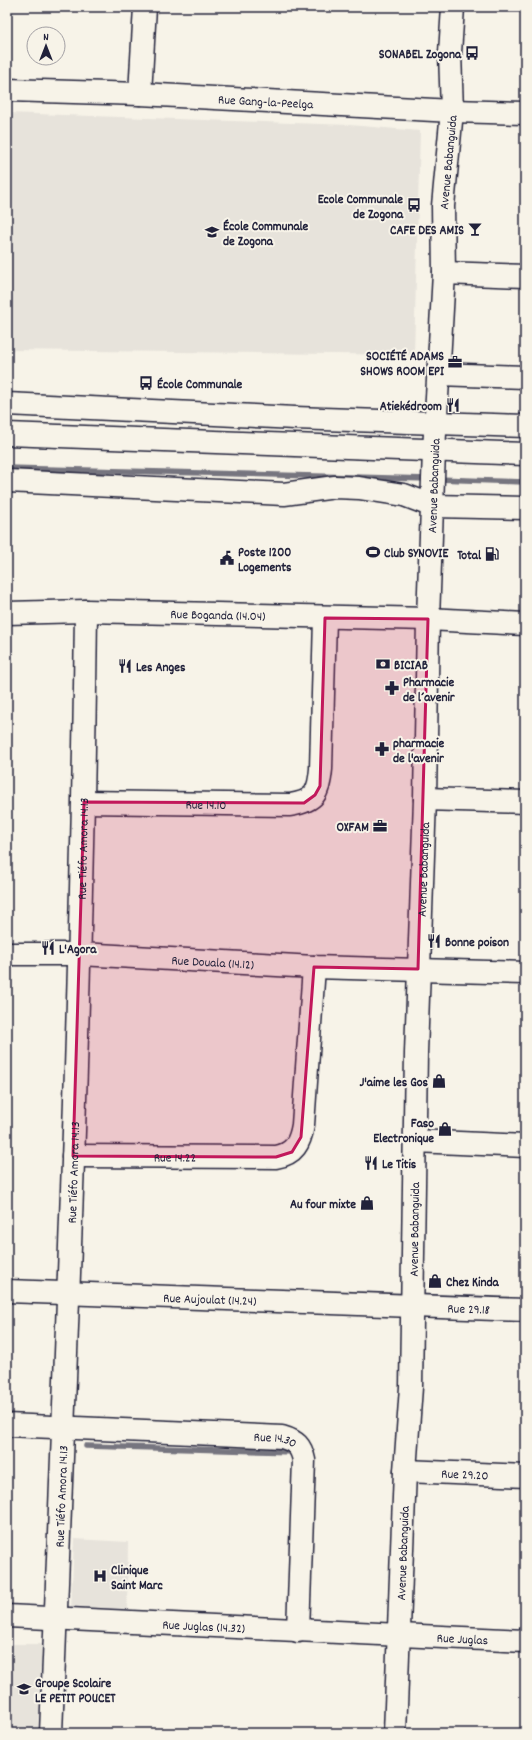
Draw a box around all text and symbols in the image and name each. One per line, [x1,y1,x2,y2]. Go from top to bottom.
north arrow [26,26,66,66]
text: N [43,30,49,46]
bus stop icon: SONABEL Zogona [464,45,480,61]
place label: SONABEL Zogona [379,46,462,65]
street label: Rue Gang-la-Peelga [217,91,315,115]
street label: Avenue Babanguida [436,114,464,210]
place label: Ecole Communale de Zogona [318,191,404,225]
bus stop icon: Ecole Communale de Zogona [406,197,422,213]
place label: École Communale de Zogona [223,218,309,252]
bar icon: CAFE DES AMIS [467,221,483,237]
place label: CAFE DES AMIS [390,222,464,241]
school or university icon: École Communale de Zogona [204,224,220,240]
place label: SOCIÉTÉ ADAMS SHOWS ROOM EPI [360,348,445,382]
office icon: SOCIÉTÉ ADAMS SHOWS ROOM EPI [447,354,463,370]
bus stop icon: École Communale [138,375,154,391]
place label: École Communale [157,376,243,395]
restaurant icon: Atiekédroom [445,397,461,413]
place label: Atiekédroom [380,398,442,417]
street label: Avenue Babanguida [424,437,447,533]
place label: Poste 1200 Logements [238,544,292,578]
sports icon: Club SYNOVIE [365,544,381,560]
place label: Club SYNOVIE [384,545,449,564]
fuel station icon: Total [484,546,500,562]
place label: Total [457,547,482,566]
public building icon: Poste 1200 Logements [219,550,235,566]
street label: Rue Boganda (14.04) [170,606,266,627]
bank icon: BICIAB [375,656,391,672]
place label: BICIAB [394,657,428,676]
restaurant icon: Les Anges [117,658,133,674]
place label: Les Anges [136,659,186,678]
place label: Pharmacie de l´avenir [403,674,456,708]
pharmacy icon: Pharmacie de l´avenir [384,680,400,696]
place label: pharmacie de l'avenir [393,735,445,769]
pharmacy icon: pharmacie de l'avenir [374,741,390,757]
street label: Rue 14.10 [185,796,227,816]
street label: Rue Tiéfo Amora 14.13 [74,797,95,900]
office icon: OXFAM [372,818,388,834]
place label: OXFAM [336,819,369,838]
street label: Avenue Babanguida [414,821,436,917]
restaurant icon: Bonne poison [426,933,442,949]
place label: Bonne poison [445,934,509,953]
restaurant icon: L'Agora [40,940,56,956]
place label: L'Agora [59,941,97,960]
street label: Rue Douala (14.12) [171,952,254,976]
shop icon: J'aime les Gos [431,1073,447,1089]
place label: J'aime les Gos [360,1074,429,1093]
place label: Faso Electronique [373,1115,434,1149]
street label: Rue Tiéfo Amora 14.13 [64,1121,86,1224]
shop icon: Faso Electronique [437,1121,453,1137]
street label: Rue 14.22 [154,1149,196,1169]
restaurant icon: Le Titis [363,1155,379,1171]
place label: Le Titis [382,1156,417,1175]
street label: Avenue Babanguida [406,1181,426,1277]
shop icon: Au four mixte [359,1195,375,1211]
place label: Au four mixte [290,1196,356,1215]
shop icon: Chez Kinda [427,1273,443,1289]
place label: Chez Kinda [446,1274,500,1293]
street label: Rue Aujoulat (14.24) [163,1290,257,1312]
street label: Rue 29.18 [447,1300,490,1321]
street label: Rue 14.30 [253,1429,300,1454]
street label: Rue Tiéfo Amora 14.13 [51,1445,75,1548]
street label: Rue 29.20 [441,1466,489,1486]
street label: Avenue Babanguida [393,1505,416,1601]
place label: Clinique Saint Marc [111,1562,163,1596]
hospital icon: Clinique Saint Marc [92,1568,108,1584]
street label: Rue Juglas (14.32) [162,1617,245,1639]
street label: Rue Juglas [436,1630,488,1651]
place label: Groupe Scolaire LE PETIT POUCET [35,1675,116,1709]
school or university icon: Groupe Scolaire LE PETIT POUCET [16,1681,32,1697]

